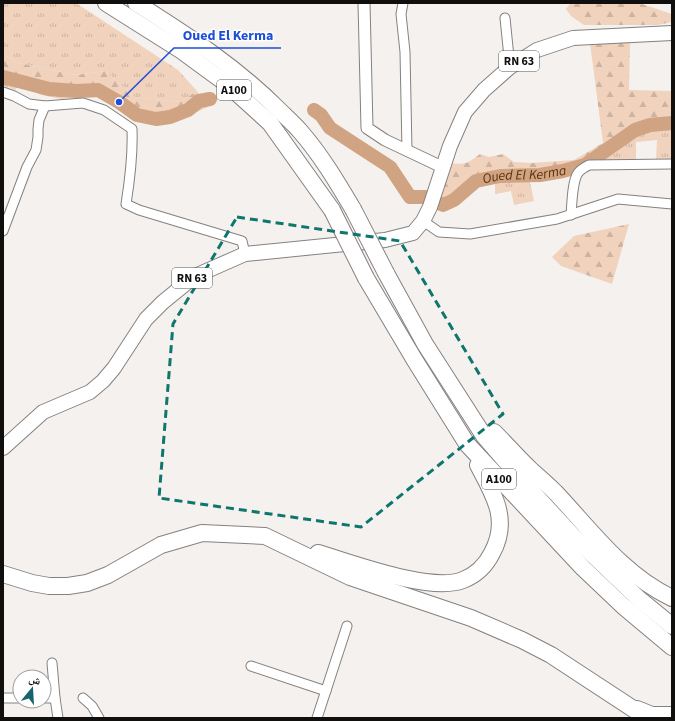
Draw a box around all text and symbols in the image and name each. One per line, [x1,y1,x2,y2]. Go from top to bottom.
callout: Oued El Kerma [174,22,281,48]
text: Oued El Kerma [183,26,273,46]
road number: RN 63 [499,51,539,71]
road number: A100 [217,80,251,100]
water label: Oued El Kerma [481,160,569,189]
road number: RN 63 [172,268,212,288]
road number: A100 [482,469,516,489]
north arrow [12,669,52,709]
text: ش [27,671,43,689]

